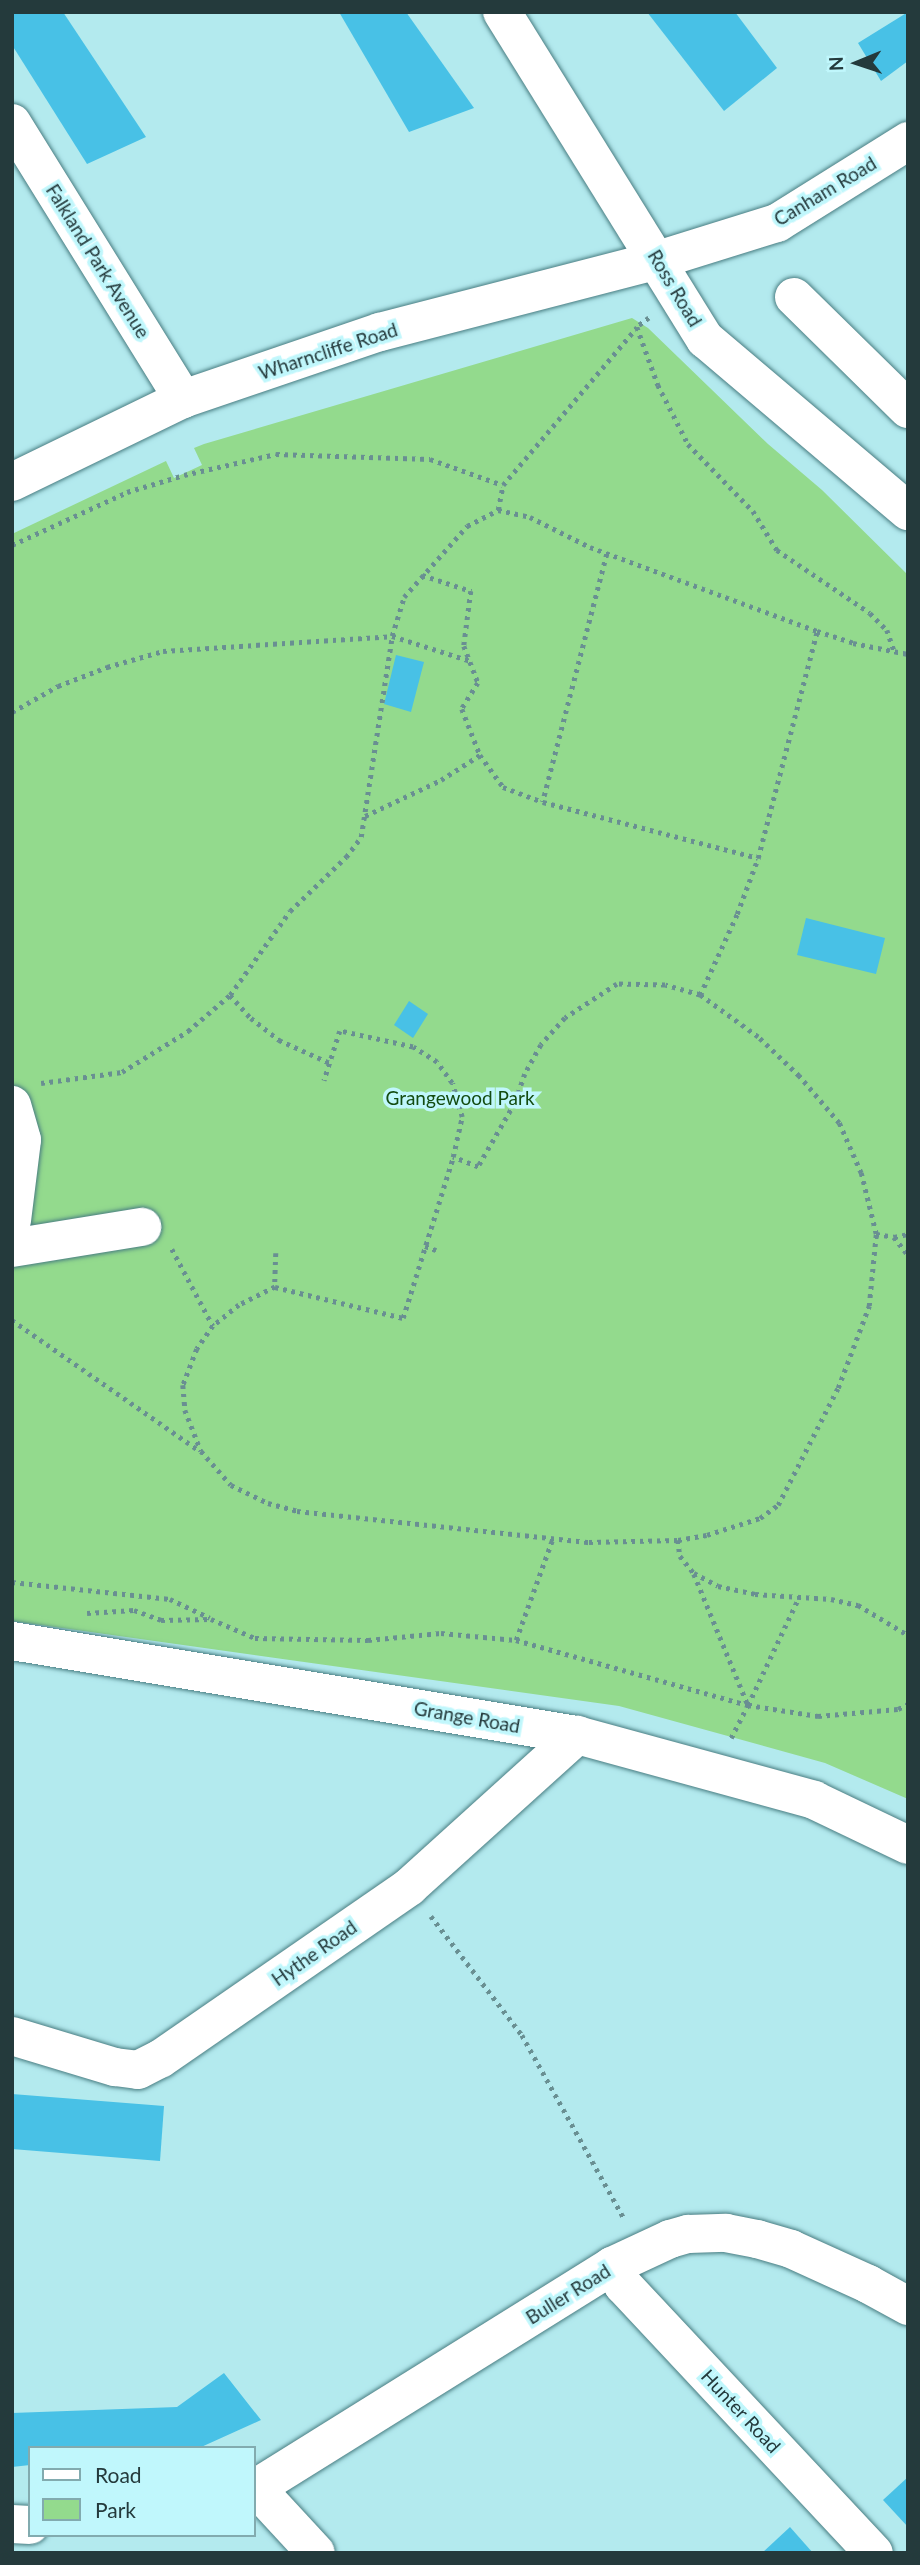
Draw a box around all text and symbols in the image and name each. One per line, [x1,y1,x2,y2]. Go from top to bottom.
north arrow [822,28,892,98]
text: N [824,56,847,71]
street label: Canham Road [770,152,880,230]
street label: Falkland Park Avenue [41,180,155,342]
street label: Ross Road [643,245,707,331]
street label: Wharncliffe Road [256,318,400,384]
park label: Grangewood Park [385,1087,535,1109]
street label: Grange Road [412,1696,522,1738]
street label: Hythe Road [267,1915,361,1991]
street label: Buller Road [521,2259,615,2329]
street label: Hunter Road [696,2364,786,2458]
legend [28,2446,256,2537]
text: Road [95,2462,142,2487]
text: Park [95,2497,136,2522]

